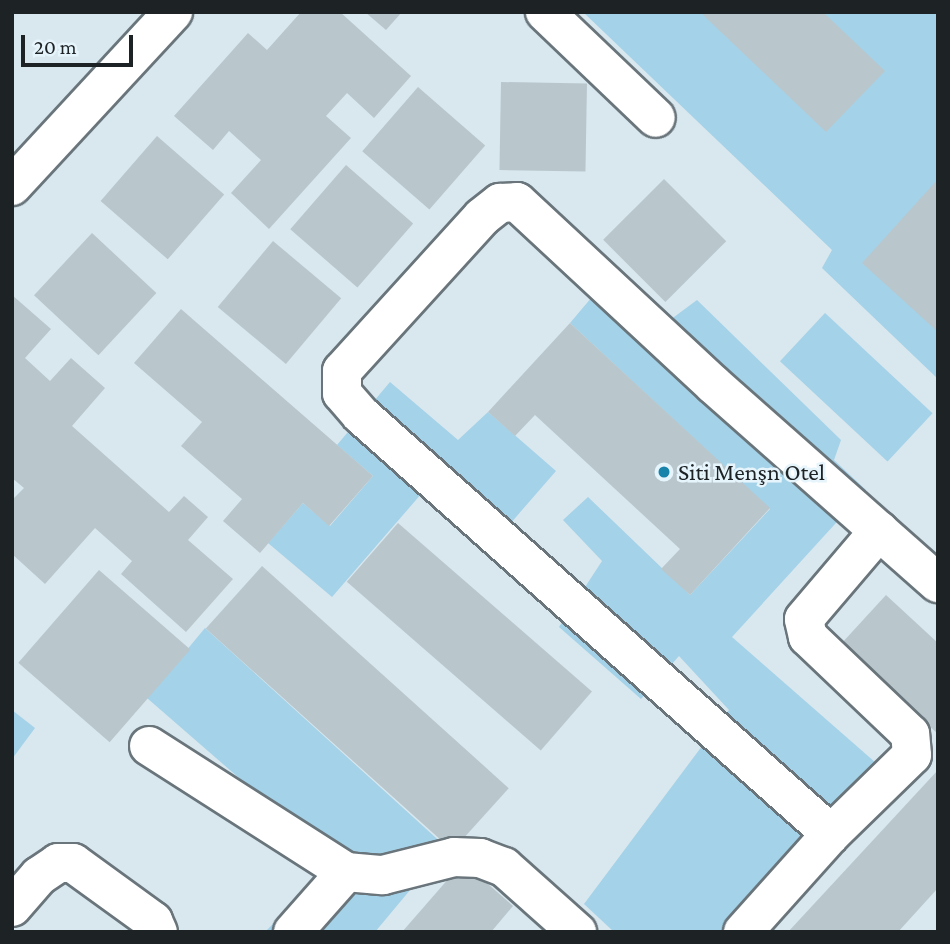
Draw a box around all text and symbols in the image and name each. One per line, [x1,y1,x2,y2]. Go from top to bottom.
scale bar [24,21,136,65]
text: 20 m [34,35,77,59]
place label: Siti Menşn Otel [678,458,825,486]
marker: Siti Menşn Otel [656,464,672,480]

